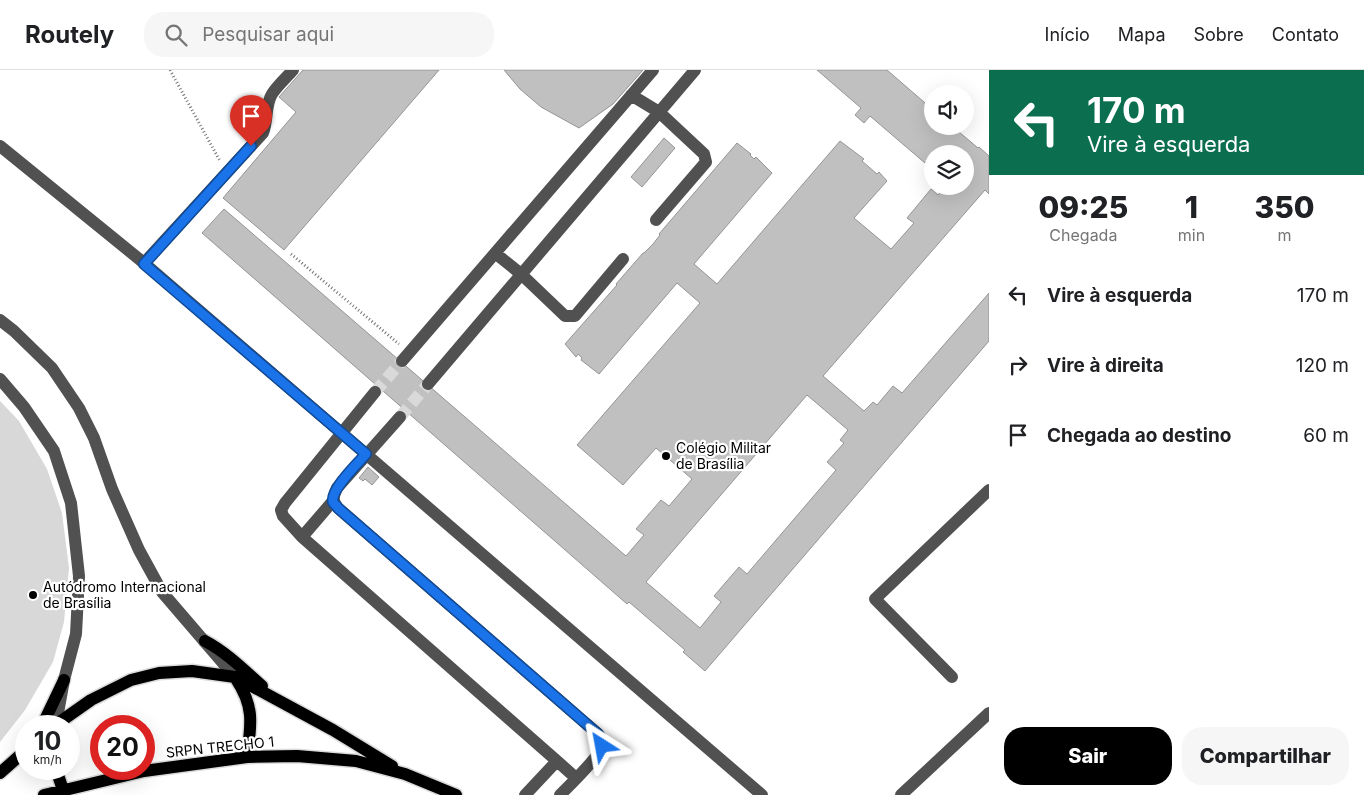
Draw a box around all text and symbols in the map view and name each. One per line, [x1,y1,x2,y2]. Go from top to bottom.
search box [144,12,494,57]
text: Routely [25,20,114,49]
icon: search [162,21,190,49]
text: Pesquisar aqui [202,23,334,46]
text: Início [1045,24,1090,45]
text: Mapa [1118,24,1165,45]
text: Sobre [1193,24,1244,45]
text: Contato [1272,24,1339,45]
map controls [924,85,974,195]
button: sound [924,85,974,135]
text: 170 m [1087,89,1186,131]
icon: left [1004,90,1069,155]
pin [230,95,272,146]
icon: arrive [237,102,265,130]
text: Vire à esquerda [1087,131,1250,157]
button: layers [924,145,974,195]
text: 09:25 [1038,189,1128,225]
text: 1 [1185,189,1198,225]
text: 350 [1255,189,1315,225]
text: Chegada [1049,225,1117,245]
text: min [1178,225,1205,245]
text: m [1278,225,1292,245]
icon: left [1004,281,1032,309]
text: Vire à esquerda [1047,284,1192,307]
text: 170 m [1297,284,1349,307]
icon: right [1004,351,1032,379]
text: Vire à direita [1047,354,1164,377]
text: 120 m [1296,354,1349,377]
icon: arrive [1004,421,1032,449]
text: Chegada ao destino [1047,424,1231,447]
text: 60 m [1303,424,1349,447]
place label: Colégio Militar de Brasília [676,439,771,472]
marker: Colégio Militar de Brasília [660,450,672,462]
place label: Autódromo Internacional de Brasília [43,578,206,611]
marker: Autódromo Internacional de Brasília [27,589,39,601]
speed limit sign: 20 [90,715,155,780]
position arrow [575,719,627,771]
text: 10 [34,726,61,756]
button: Sair [1004,727,1172,785]
button: Compartilhar [1182,727,1349,785]
street label: SRPN TRECHO 1 [165,732,275,761]
text: km/h [33,752,62,767]

